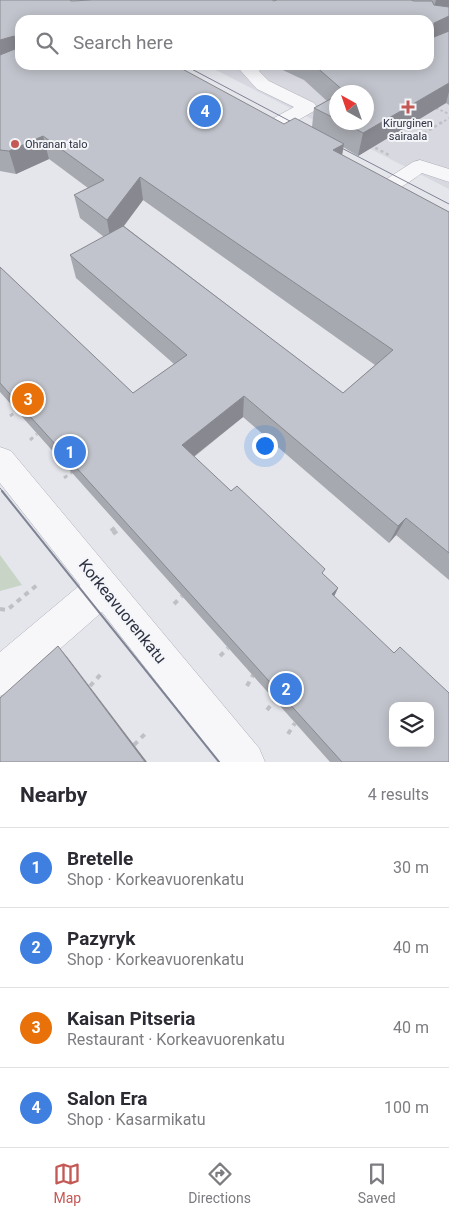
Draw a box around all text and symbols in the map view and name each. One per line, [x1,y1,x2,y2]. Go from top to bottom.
search box [15,15,434,70]
icon: search [33,29,61,57]
text: Search here [73,31,173,54]
north arrow [329,85,374,130]
pin: 4 [189,92,221,130]
marker: Kirurginen sairaala [401,100,415,114]
place label: Kirurginen sairaala [383,117,433,143]
marker: Ohranan talo [9,138,21,150]
place label: Ohranan talo [25,138,88,151]
pin: 3 [12,380,44,418]
pin: 1 [54,433,86,471]
your location [252,433,278,459]
street label: Korkeavuorenkatu [75,555,170,667]
pin: 2 [270,670,302,708]
map controls [389,702,434,747]
button: layers [389,702,434,747]
text: Nearby [20,783,87,807]
text: 4 results [368,785,429,804]
text: Bretelle [67,847,133,870]
text: 1 [31,858,41,877]
text: 30 m [393,858,429,877]
text: Shop · Korkeavuorenkatu [67,870,244,889]
text: Pazyryk [67,927,135,950]
text: 2 [31,938,41,957]
text: 40 m [393,938,429,957]
text: Shop · Korkeavuorenkatu [67,950,244,969]
text: Kaisan Pitseria [67,1007,195,1030]
text: 3 [31,1018,41,1037]
text: 40 m [393,1018,429,1037]
text: Restaurant · Korkeavuorenkatu [67,1030,285,1049]
text: Salon Era [67,1087,148,1110]
text: 4 [31,1098,41,1117]
text: 100 m [384,1098,429,1117]
text: Shop · Kasarmikatu [67,1110,205,1129]
tab: Map [53,1160,81,1206]
tab: Directions [188,1160,251,1206]
tab: Saved [358,1160,396,1206]

